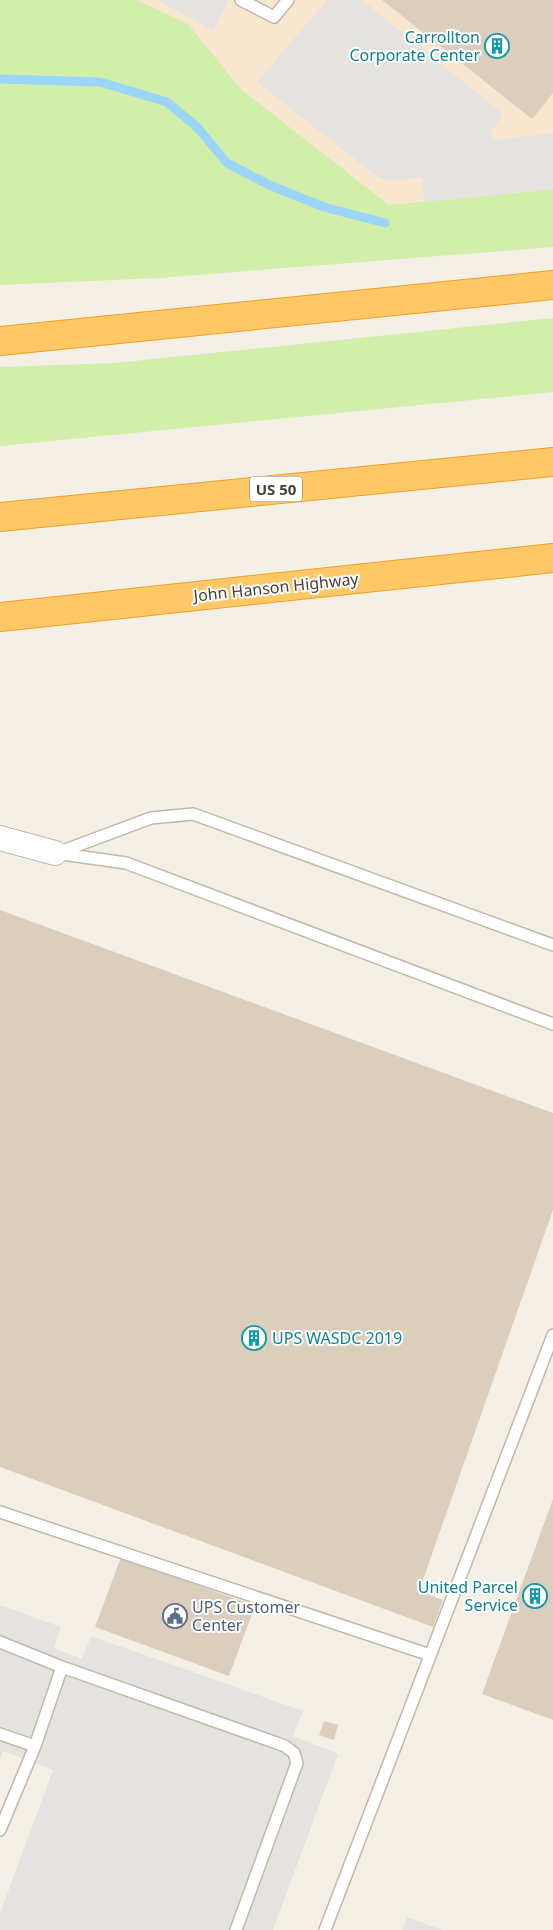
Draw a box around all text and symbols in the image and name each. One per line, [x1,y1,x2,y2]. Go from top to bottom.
place label: Carrollton Corporate Center [349,26,480,66]
building icon: Carrollton Corporate Center [484,33,510,59]
road number: US 50 [250,476,302,502]
street label: John Hanson Highway [191,567,360,607]
building icon: UPS WASDC 2019 [241,1325,267,1351]
place label: UPS WASDC 2019 [272,1327,402,1349]
place label: United Parcel Service [418,1576,518,1616]
building icon: United Parcel Service [522,1583,548,1609]
place label: UPS Customer Center [192,1596,300,1636]
public building icon: UPS Customer Center [162,1603,188,1629]

